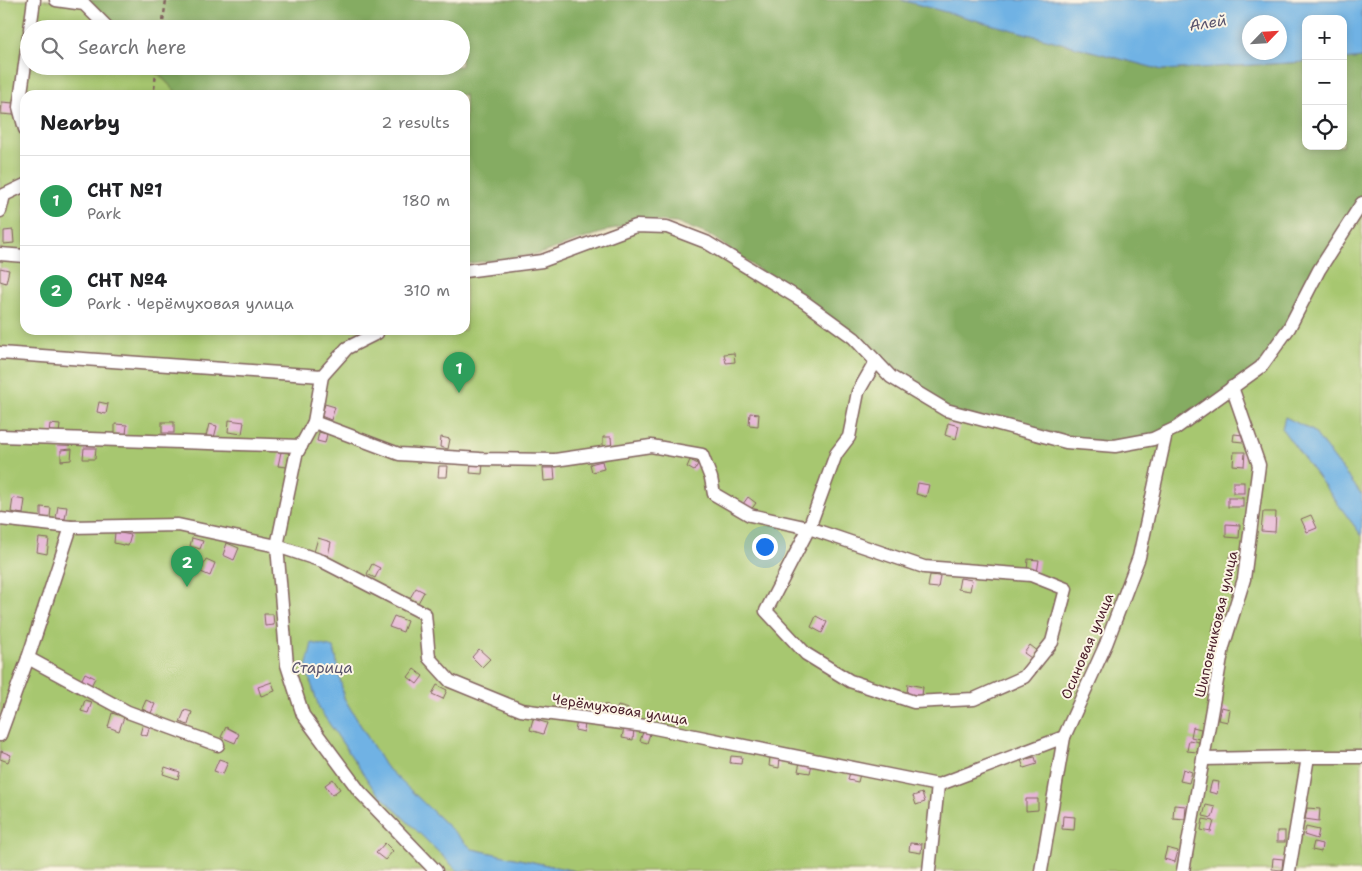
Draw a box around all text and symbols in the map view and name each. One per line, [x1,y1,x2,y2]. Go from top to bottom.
water label: Алей [1188,10,1228,36]
north arrow [1242,15,1287,60]
map controls [1302,15,1347,150]
button: + [1302,15,1347,60]
search box [20,20,470,75]
icon: search [38,34,66,62]
text: Search here [78,35,187,60]
button: − [1302,60,1347,105]
button: locate [1302,105,1347,150]
text: Nearby [40,109,120,137]
text: 2 results [381,112,450,133]
text: СНТ №1 [87,178,163,203]
text: 1 [52,190,60,211]
text: 180 m [402,190,450,211]
text: Park [87,203,121,224]
text: СНТ №4 [87,268,167,293]
text: 2 [50,280,62,301]
text: 310 m [403,280,450,301]
text: Park · Черёмуховая улица [87,293,294,314]
pin: 1 [443,352,475,393]
your location [752,534,778,560]
pin: 2 [171,546,203,587]
street label: Шиповниковая улица [1190,549,1242,699]
street label: Осиновая улица [1057,590,1118,702]
water label: Старица [291,658,353,678]
street label: Черёмуховая улица [551,689,690,729]

